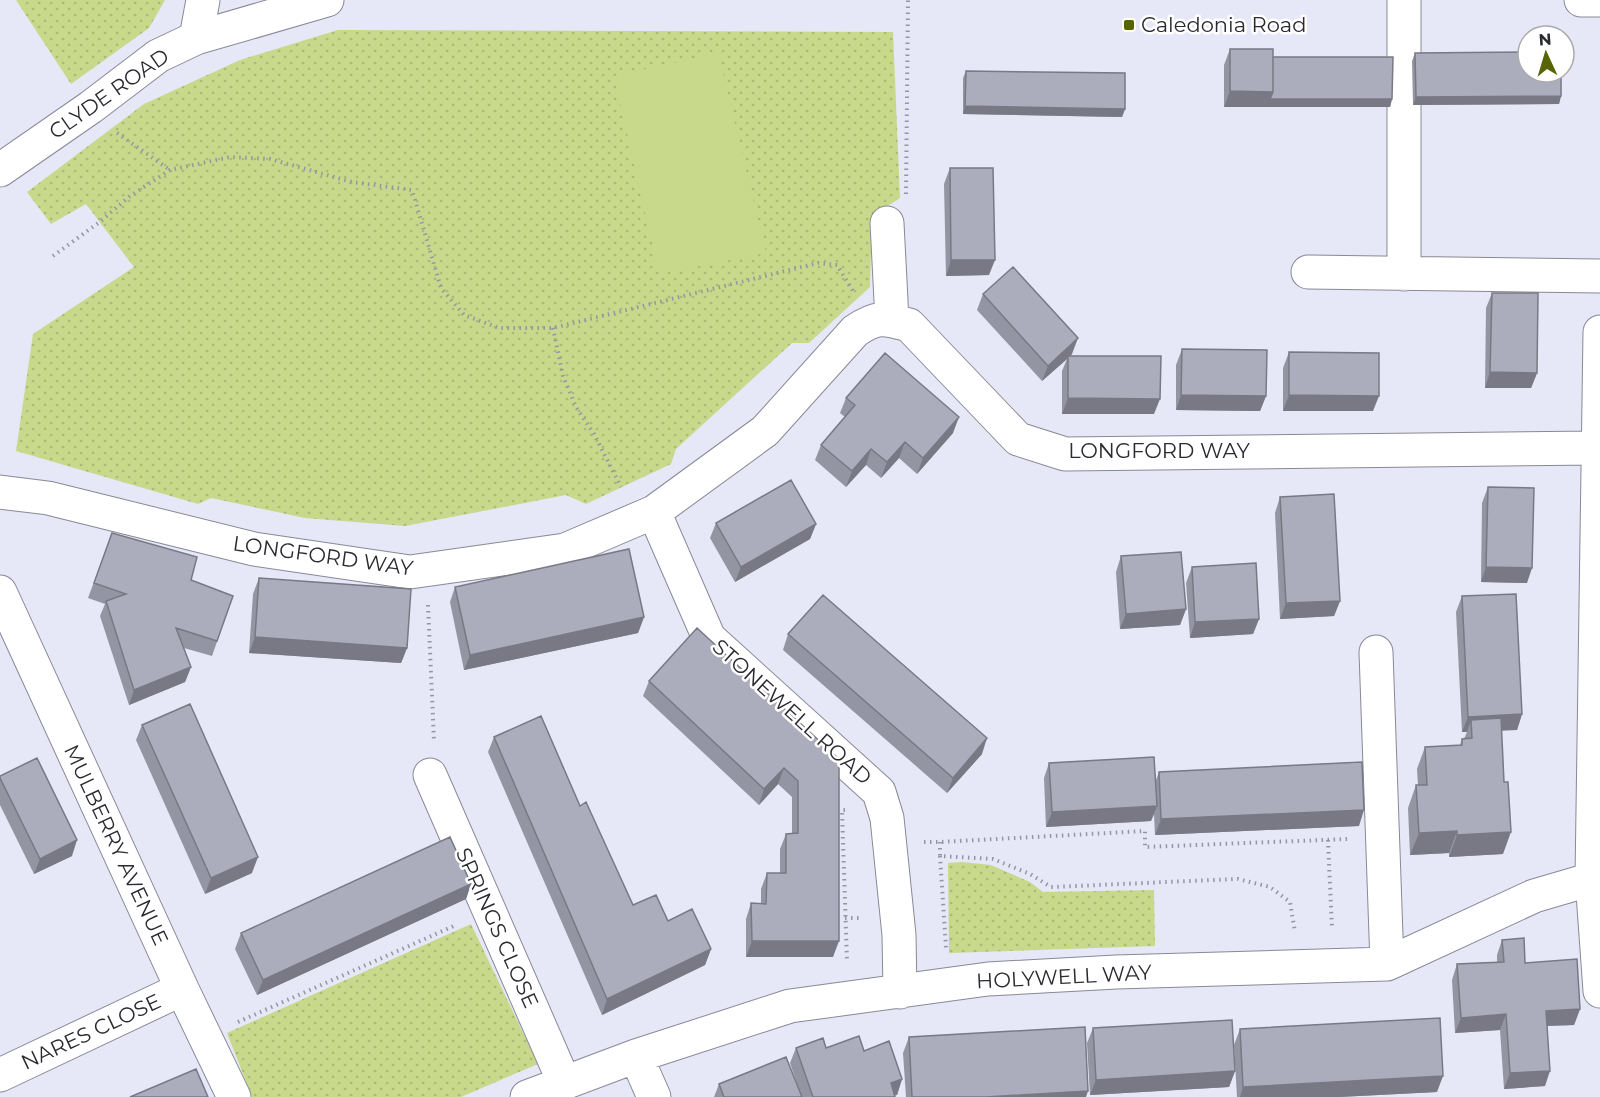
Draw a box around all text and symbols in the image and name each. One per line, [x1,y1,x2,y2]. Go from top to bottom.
place label: Caledonia Road [1141,12,1307,37]
marker: Caledonia Road [1122,18,1136,32]
north arrow [1516,24,1576,84]
text: N [1538,30,1552,49]
street label: CLYDE ROAD [44,43,173,144]
street label: LONGFORD WAY [1068,438,1251,463]
street label: LONGFORD WAY [231,530,415,581]
street label: STONEWELL ROAD [708,634,877,790]
street label: MULBERRY AVENUE [59,741,174,949]
street label: SPRINGS CLOSE [451,844,544,1012]
street label: HOLYWELL WAY [976,959,1153,994]
street label: NARES CLOSE [17,988,165,1075]

